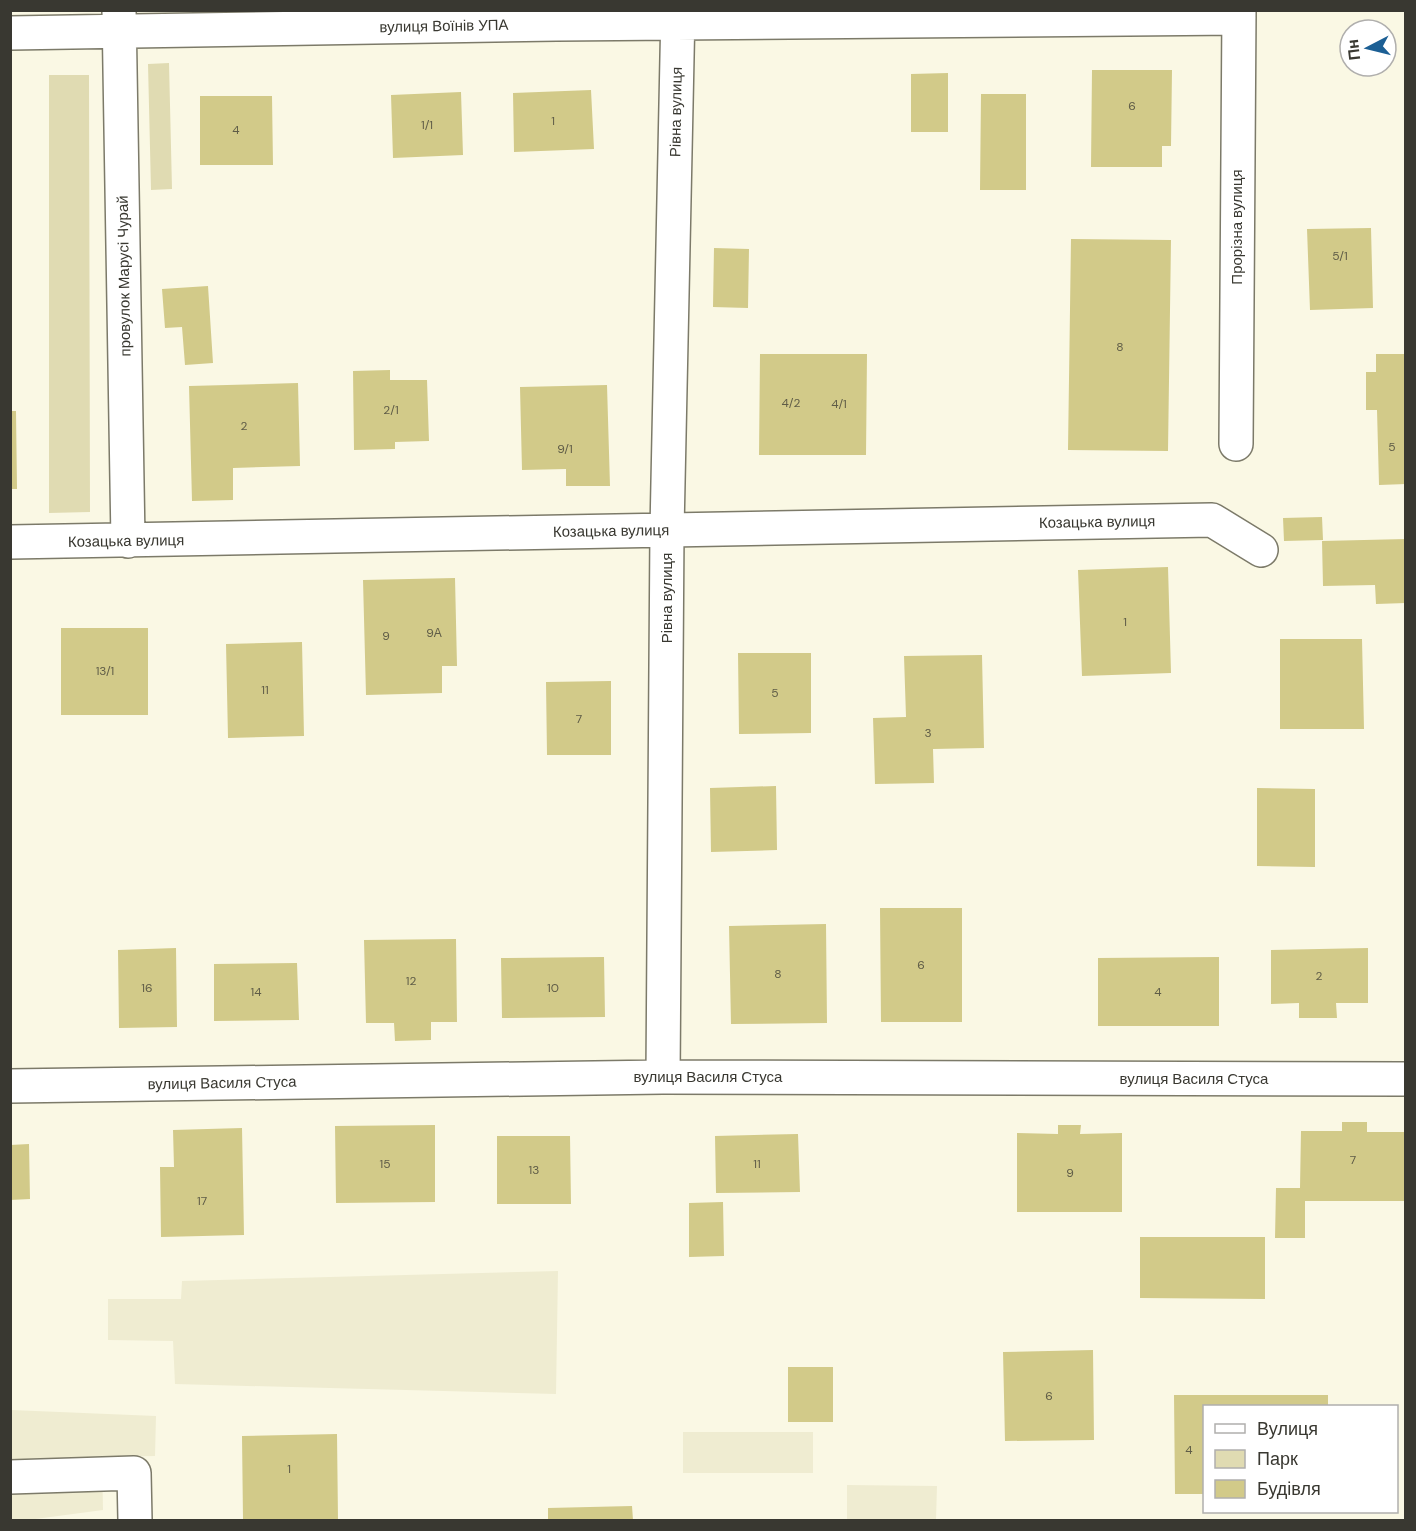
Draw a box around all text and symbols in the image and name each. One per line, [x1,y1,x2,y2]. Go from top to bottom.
street label: вулиця Воїнів УПА [379,15,509,37]
north arrow [1338,18,1398,78]
text: Пн [1342,38,1365,62]
street label: Рівна вулиця [665,67,687,157]
house number: 6 [1128,98,1136,114]
house number: 1 [551,113,555,129]
house number: 1/1 [421,117,433,133]
house number: 4 [232,122,240,138]
street label: Прорізна вулиця [1227,169,1247,285]
street label: провулок Марусі Чурай [113,195,135,357]
house number: 5/1 [1332,248,1348,264]
house number: 8 [1116,339,1124,355]
house number: 4/2 [782,395,801,411]
house number: 4/1 [831,396,847,412]
house number: 2/1 [383,402,399,418]
house number: 2 [241,418,248,434]
house number: 5 [1388,439,1396,455]
house number: 9/1 [557,441,573,457]
street label: Козацька вулиця [1039,511,1155,533]
street label: Козацька вулиця [553,520,669,542]
street label: Козацька вулиця [68,530,184,552]
street label: Рівна вулиця [657,553,677,643]
house number: 1 [1123,614,1127,630]
house number: 9А [426,625,442,641]
house number: 9 [382,628,390,644]
house number: 13/1 [96,663,114,679]
house number: 11 [261,682,269,698]
house number: 5 [771,685,779,701]
house number: 7 [576,711,582,727]
house number: 3 [924,725,932,741]
house number: 6 [917,957,925,973]
house number: 8 [774,966,782,982]
house number: 2 [1316,968,1323,984]
house number: 12 [406,973,416,989]
house number: 16 [141,980,153,996]
house number: 10 [547,980,559,996]
house number: 14 [250,984,262,1000]
house number: 4 [1154,984,1162,1000]
street label: вулиця Василя Стуса [634,1067,783,1087]
street label: вулиця Василя Стуса [1120,1069,1269,1089]
street label: вулиця Василя Стуса [147,1072,297,1094]
house number: 7 [1350,1152,1356,1168]
house number: 15 [379,1156,391,1172]
house number: 11 [753,1156,761,1172]
house number: 13 [529,1162,539,1178]
house number: 9 [1066,1165,1074,1181]
house number: 17 [197,1193,207,1209]
house number: 6 [1045,1388,1053,1404]
legend [1203,1405,1398,1513]
text: Вулиця [1257,1417,1318,1441]
house number: 4 [1185,1442,1193,1458]
text: Парк [1257,1447,1298,1471]
house number: 1 [287,1461,291,1477]
text: Будівля [1257,1477,1321,1501]

